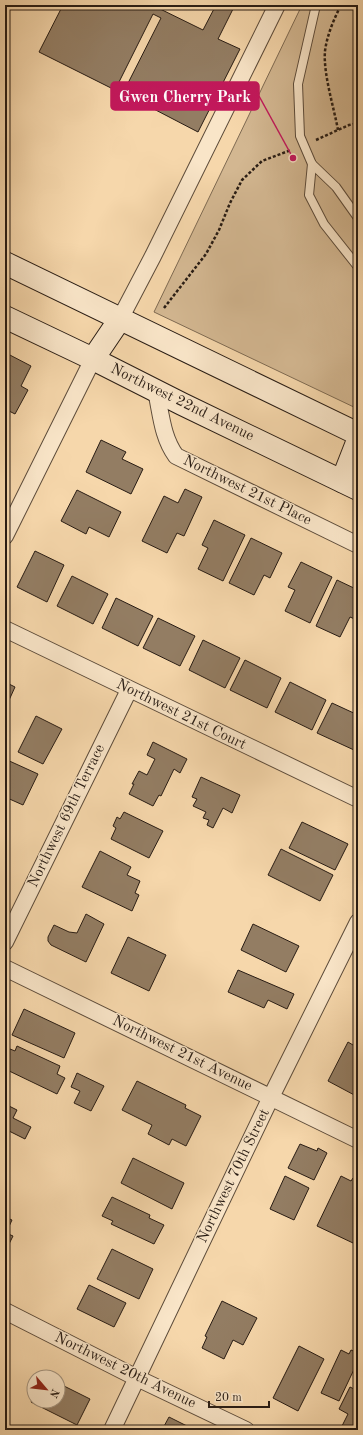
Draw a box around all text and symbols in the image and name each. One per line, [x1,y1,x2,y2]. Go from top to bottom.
callout: Gwen Cherry Park [111,82,259,110]
text: Gwen Cherry Park [119,90,251,106]
street label: Northwest 22nd Avenue [108,362,256,444]
street label: Northwest 21st Place [180,453,314,529]
street label: Northwest 21st Court [114,677,248,753]
street label: Northwest 69th Terrace [26,742,108,890]
street label: Northwest 21st Avenue [110,1014,254,1094]
street label: Northwest 70th Street [195,1107,273,1245]
street label: Northwest 20th Avenue [51,1329,199,1413]
north arrow [26,1369,66,1409]
scale bar [209,1383,269,1409]
text: 20 m [215,1392,242,1404]

